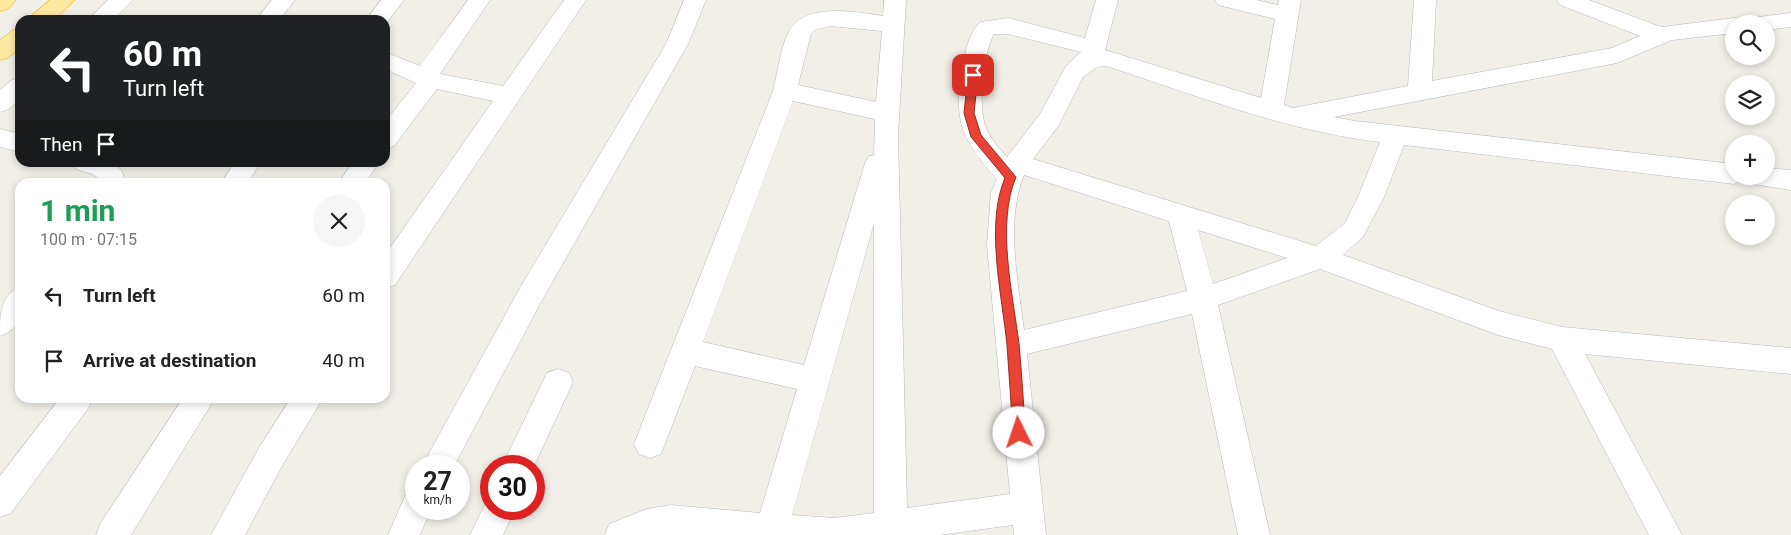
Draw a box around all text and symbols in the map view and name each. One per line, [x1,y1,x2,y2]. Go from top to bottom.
map controls [1725,15,1775,245]
button: search [1725,15,1775,65]
text: 60 m [123,34,202,75]
icon: left [40,35,105,100]
pin [952,54,994,96]
icon: arrive [959,61,987,89]
button: layers [1725,75,1775,125]
text: Turn left [123,76,204,101]
icon: arrive [92,130,120,158]
text: Then [40,133,82,156]
button: + [1725,135,1775,185]
text: 1 min [40,193,115,228]
button: close [313,195,365,247]
button: − [1725,195,1775,245]
text: 100 m · 07:15 [40,230,137,249]
icon: left [40,282,68,310]
text: Turn left [83,284,156,307]
text: 60 m [322,284,365,307]
icon: arrive [40,347,68,375]
text: Arrive at destination [83,349,256,372]
text: 40 m [322,349,365,372]
position arrow [992,406,1044,458]
speed limit sign: 30 [480,455,545,520]
text: 27 [423,467,452,496]
text: km/h [423,493,452,507]

